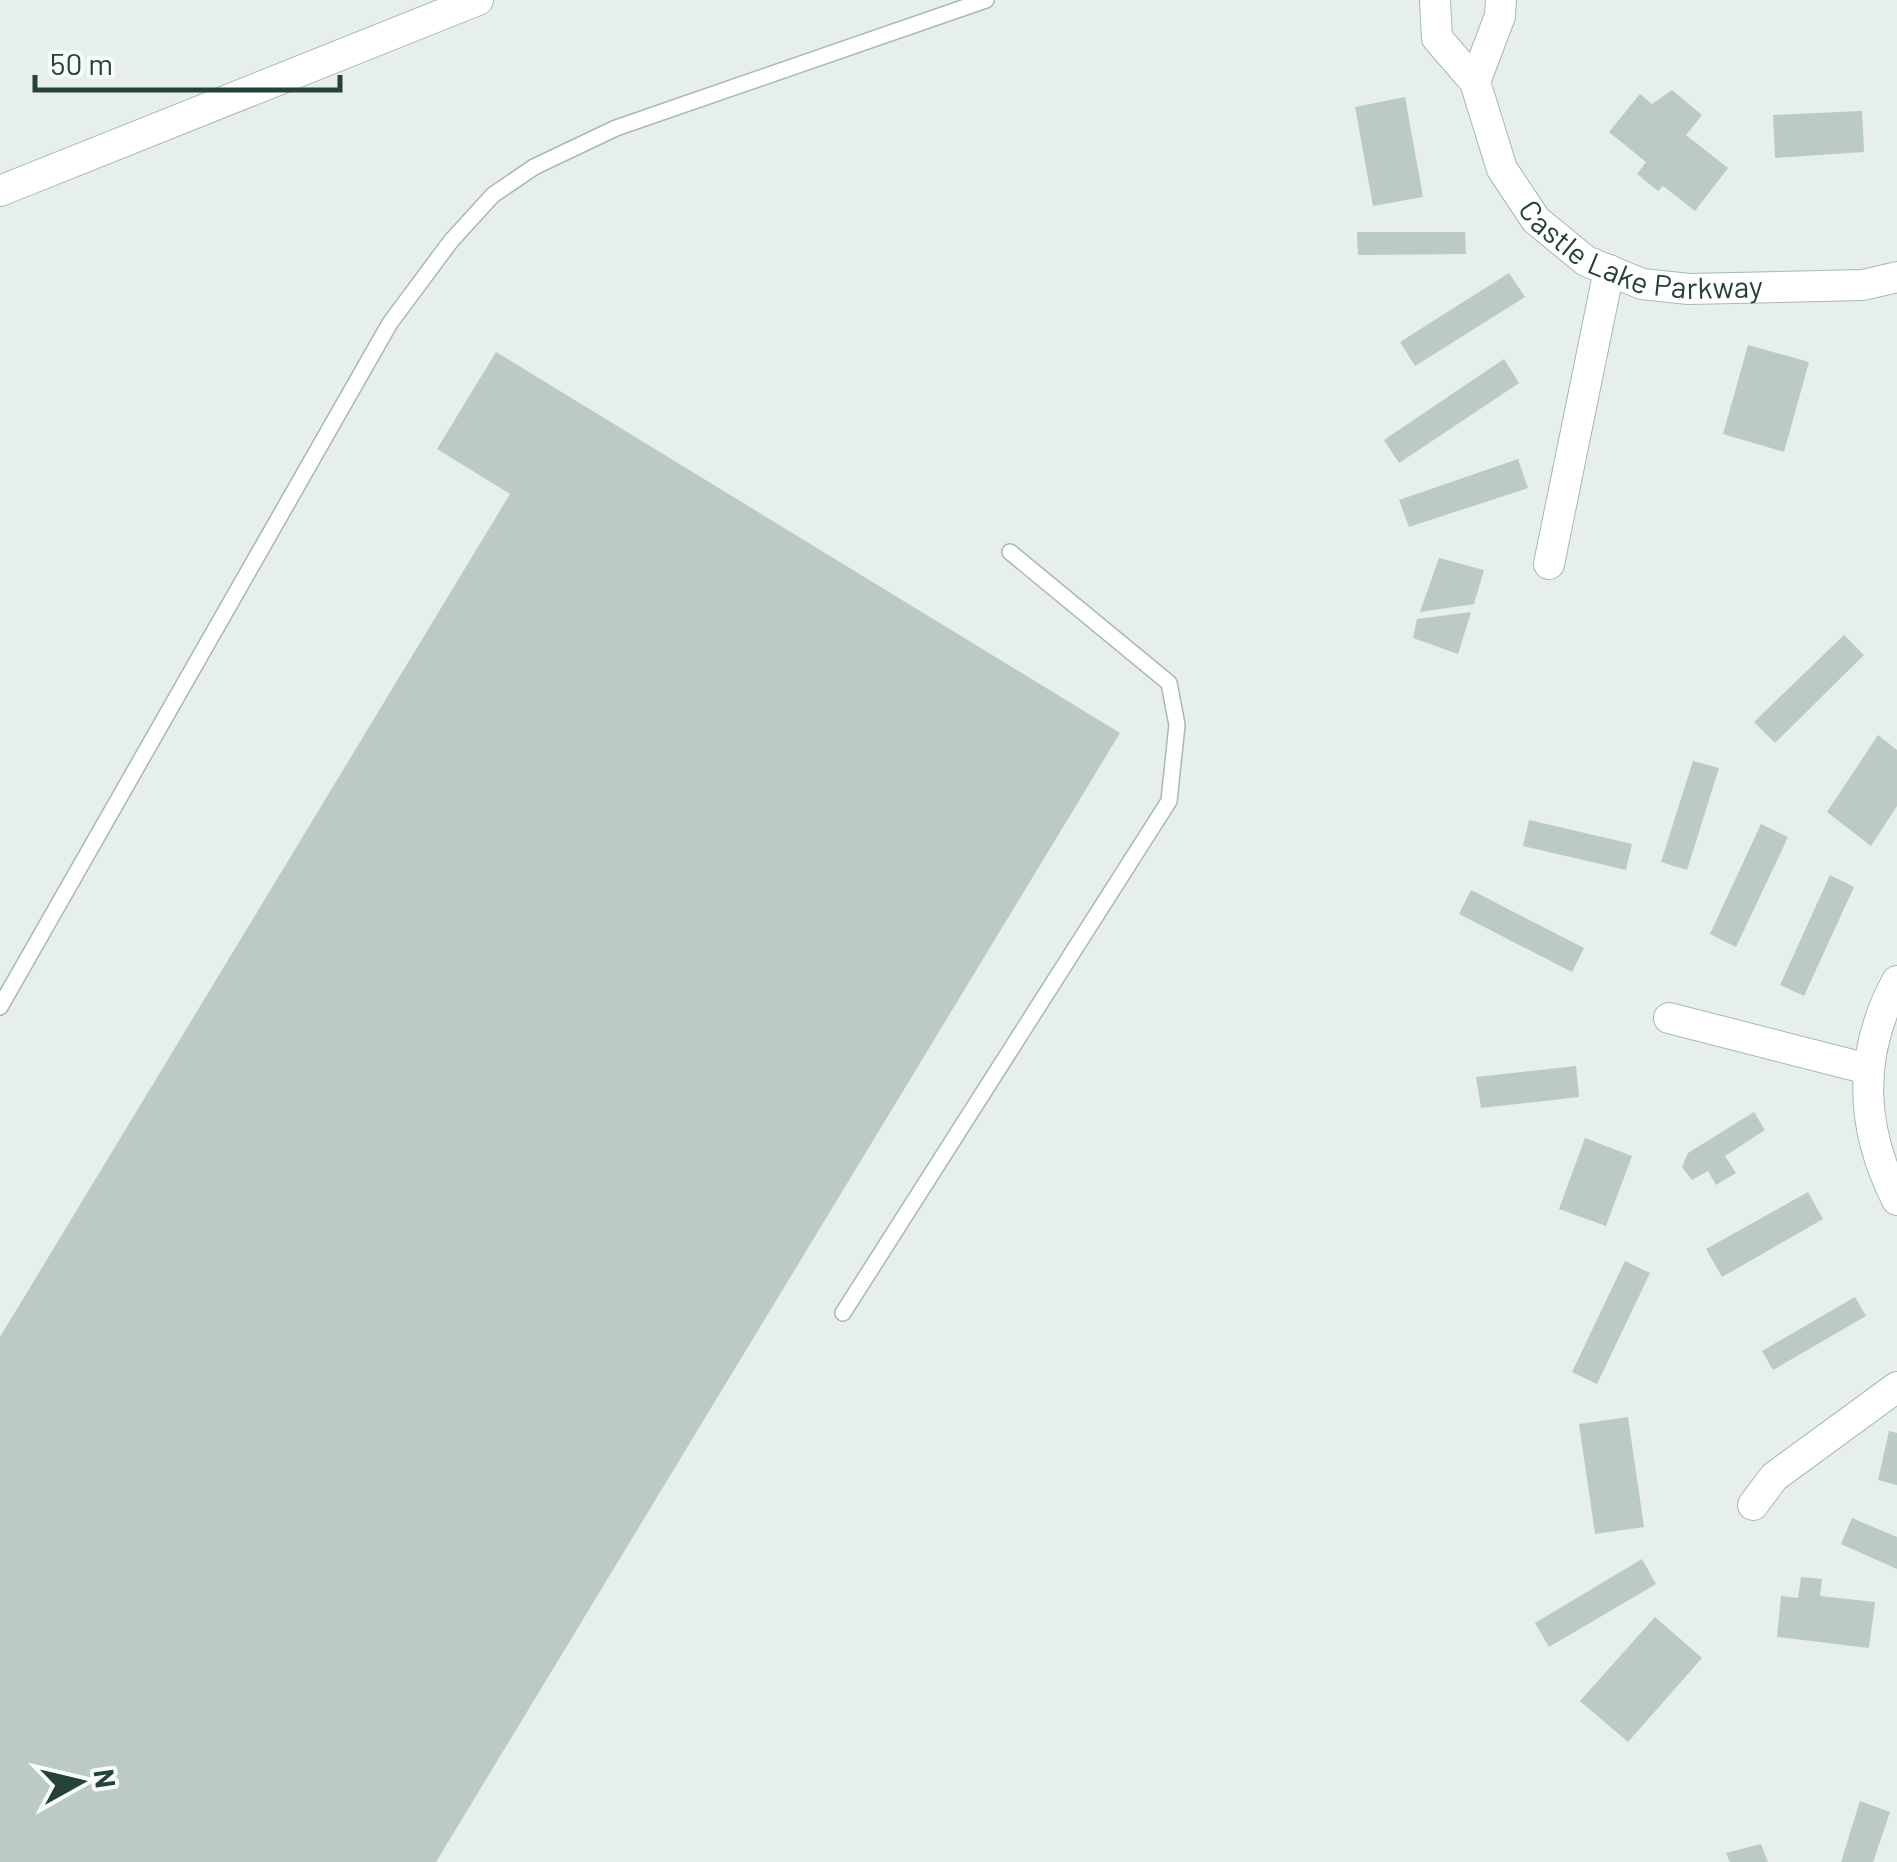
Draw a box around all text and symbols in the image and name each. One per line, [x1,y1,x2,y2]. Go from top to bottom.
scale bar [35,30,340,92]
text: 50 m [50,45,113,81]
street label: Castle Lake Parkway [1512,193,1763,305]
north arrow [30,1732,130,1832]
text: N [88,1767,124,1790]

